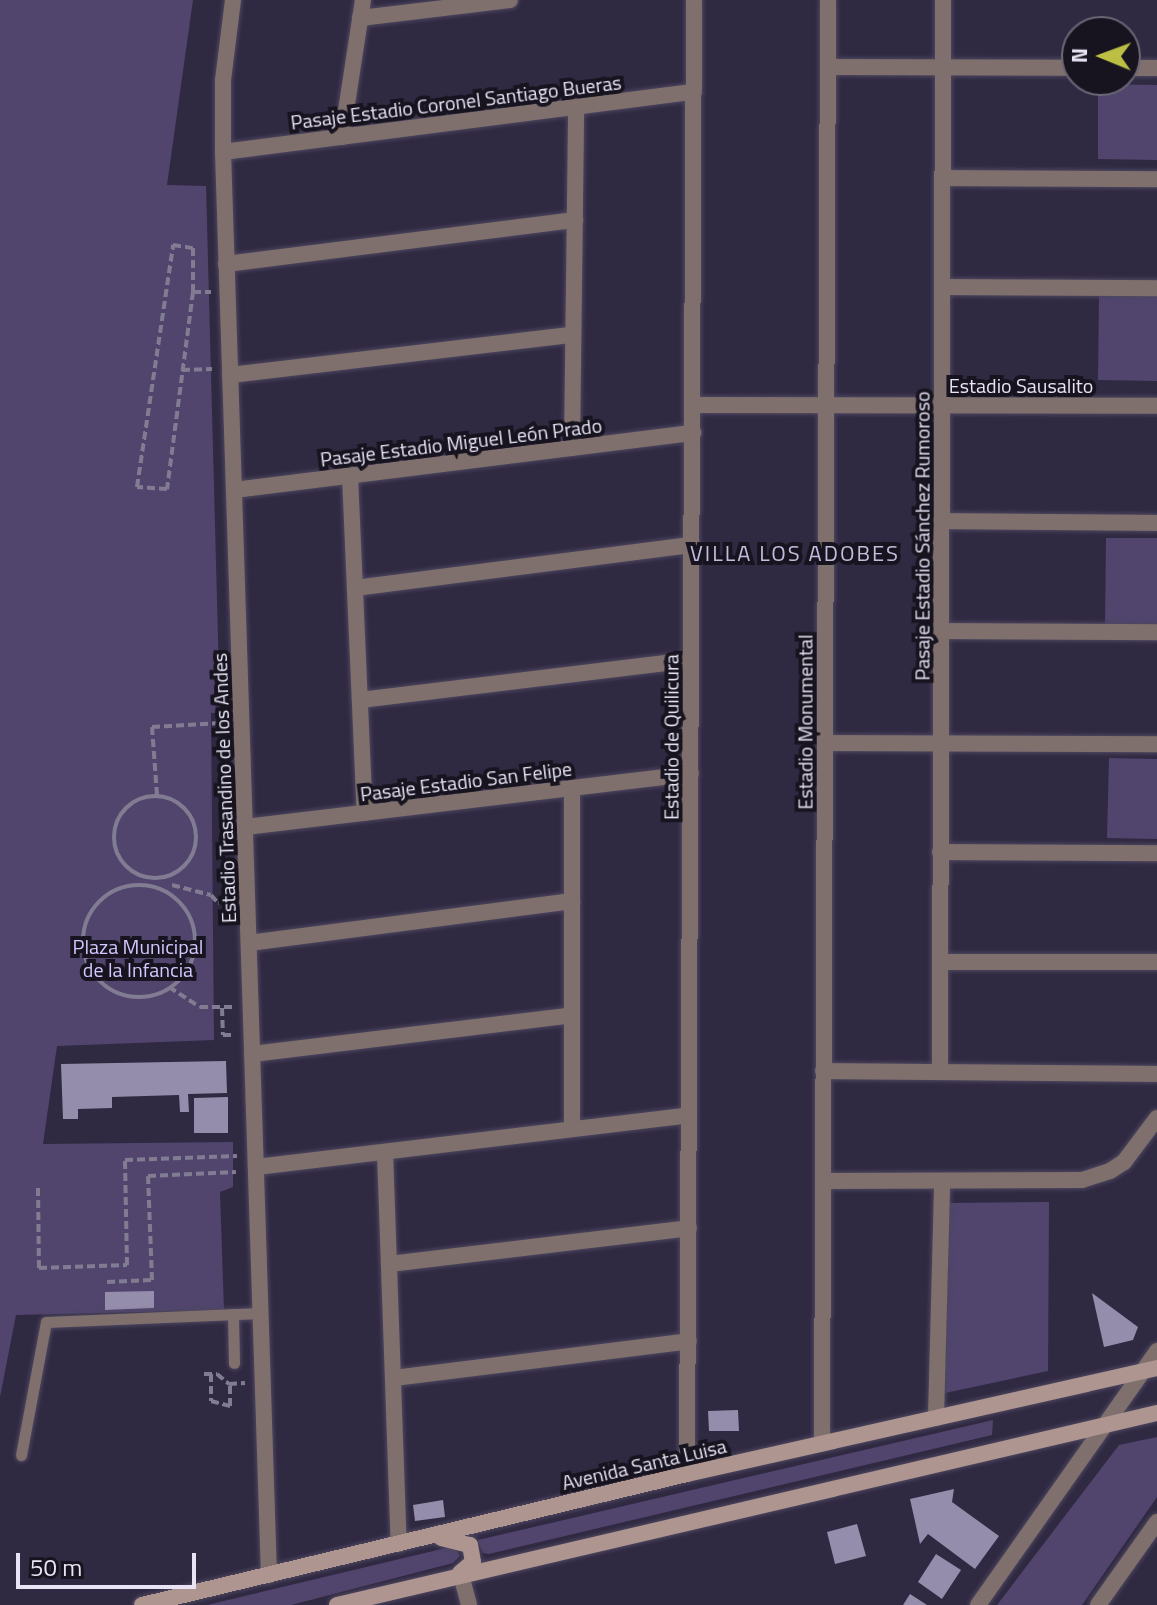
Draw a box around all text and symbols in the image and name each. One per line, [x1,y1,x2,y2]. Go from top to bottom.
north arrow [1061,16,1141,96]
text: N [1062,48,1096,64]
street label: Pasaje Estadio Coronel Santiago Bueras [289,70,623,134]
street label: Estadio Sausalito [949,373,1093,397]
street label: Pasaje Estadio Sánchez Rumoroso [910,391,934,681]
street label: Pasaje Estadio Miguel León Prado [319,413,603,471]
district label: VILLA LOS ADOBES [690,541,900,567]
street label: Estadio Monumental [793,634,817,810]
street label: Estadio Trasandino de los Andes [207,652,241,924]
street label: Estadio de Quilicura [659,654,683,820]
street label: Pasaje Estadio San Felipe [359,756,573,806]
park label: Plaza Municipal de la Infancia [73,935,203,982]
street label: Avenida Santa Luisa [559,1433,729,1495]
scale bar [20,1537,200,1587]
text: 50 m [30,1549,82,1585]

